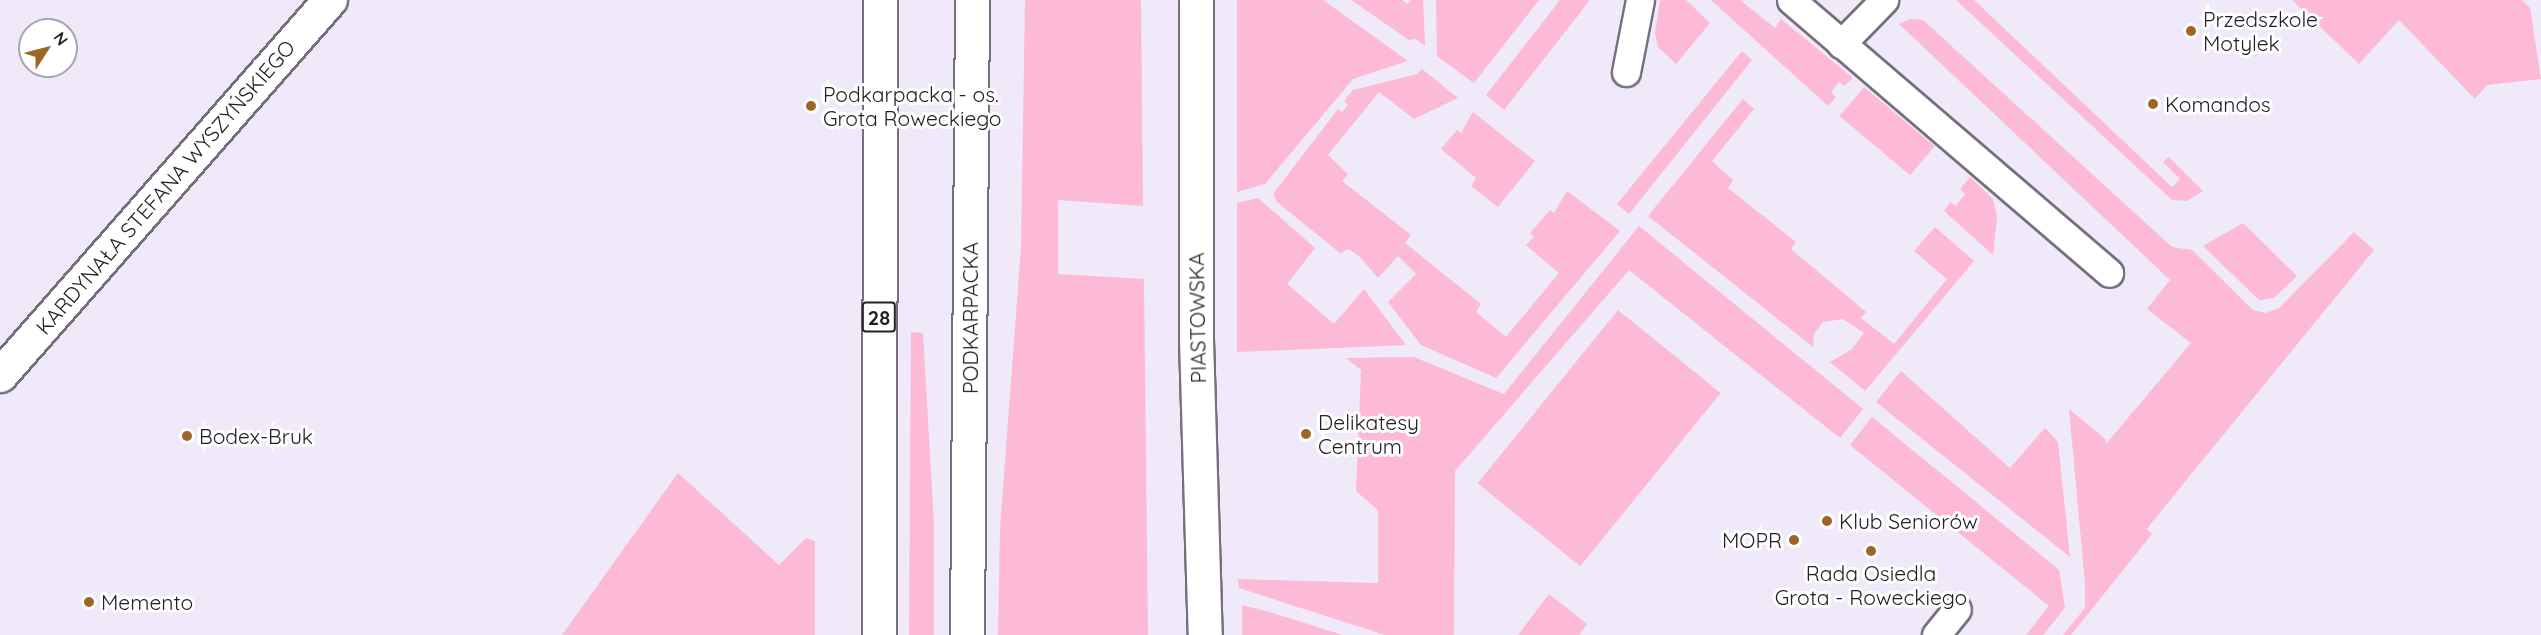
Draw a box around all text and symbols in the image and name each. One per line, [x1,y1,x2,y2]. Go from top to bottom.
place label: Przedszkole Motylek [2203,6,2318,56]
north arrow [18,18,78,78]
marker: Przedszkole Motylek [2184,24,2198,38]
street label: KARDYNAŁA STEFANA WYSZYŃSKIEGO [30,35,300,339]
place label: Podkarpacka - os. Grota Roweckiego [823,81,1002,131]
place label: Komandos [2165,91,2271,117]
marker: Komandos [2146,97,2160,111]
marker: Podkarpacka - os. Grota Roweckiego [804,99,818,113]
street label: PODKARPACKA [957,242,983,394]
street label: PIASTOWSKA [1183,252,1211,384]
road number: 28 [861,300,897,334]
place label: Delikatesy Centrum [1318,409,1419,459]
place label: Bodex-Bruk [199,423,313,449]
marker: Delikatesy Centrum [1299,427,1313,441]
marker: Bodex-Bruk [180,429,194,443]
place label: Klub Seniorów [1839,508,1978,534]
marker: Klub Seniorów [1820,514,1834,528]
place label: MOPR [1722,527,1782,553]
marker: MOPR [1787,533,1801,547]
marker: Rada Osiedla Grota - Roweckiego [1864,544,1878,558]
place label: Rada Osiedla Grota - Roweckiego [1775,560,1967,610]
place label: Memento [101,589,193,615]
marker: Memento [82,595,96,609]

